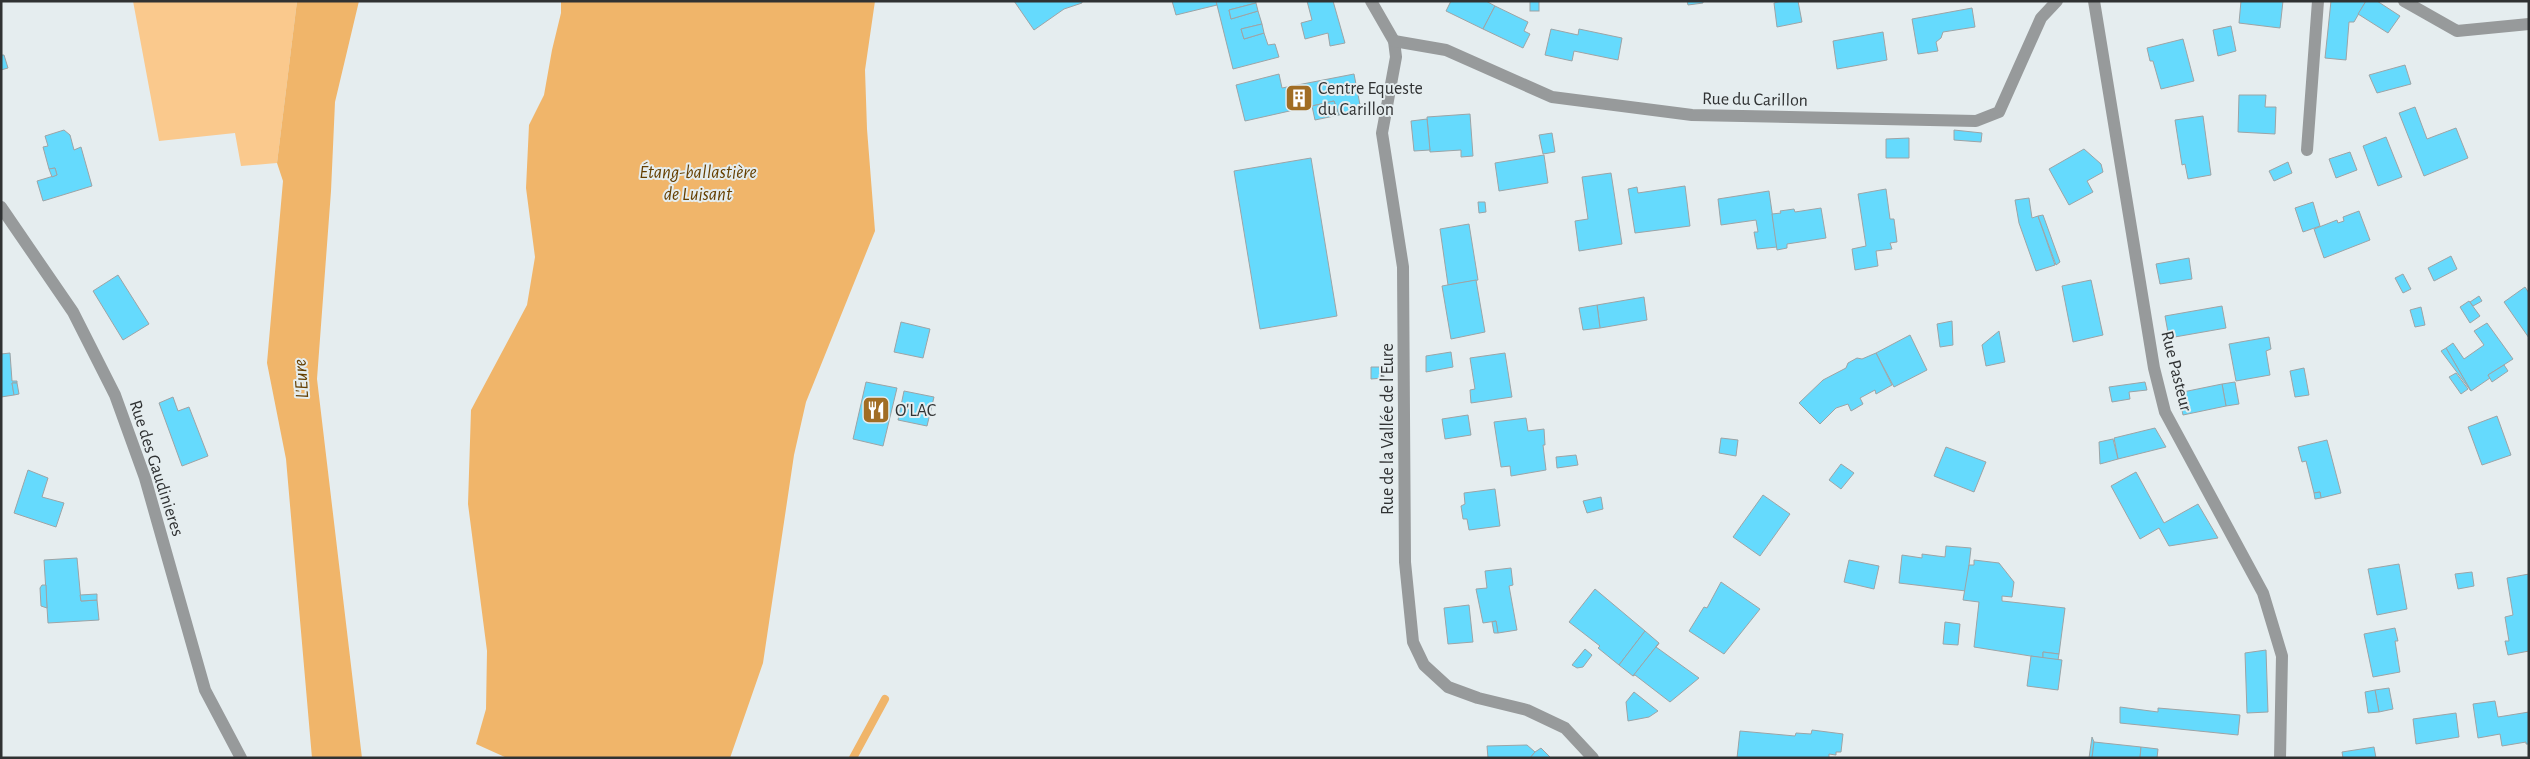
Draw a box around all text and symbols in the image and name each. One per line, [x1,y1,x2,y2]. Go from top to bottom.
place label: Centre Equeste du Carillon [1318,80,1423,119]
building icon: Centre Equeste du Carillon [1284,83,1314,113]
street label: Rue du Carillon [1702,90,1808,110]
water label: Étang-ballastière de Luisant [639,161,757,204]
street label: Rue Pasteur [2157,329,2195,414]
street label: Rue de la Vallée de l'Eure [1379,343,1397,515]
water label: L'Eure [291,359,312,399]
restaurant icon: O'LAC [861,395,891,425]
street label: Rue des Gaudinieres [126,398,187,539]
place label: O'LAC [895,402,936,420]

